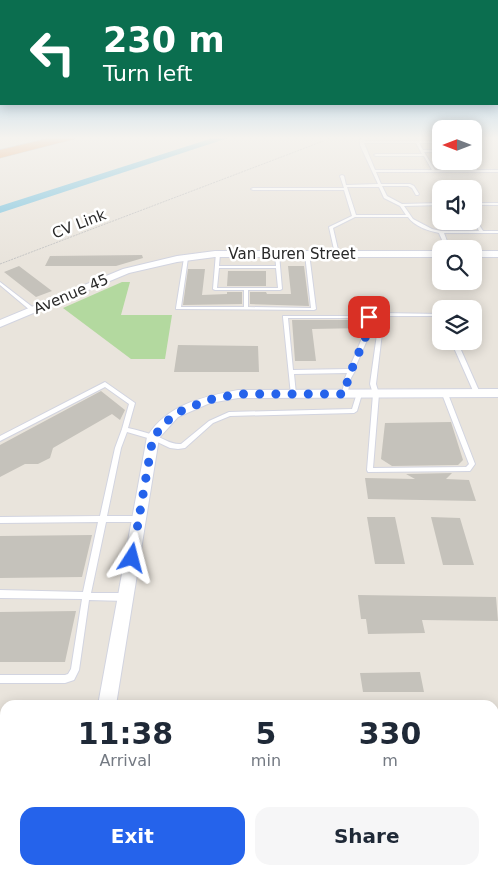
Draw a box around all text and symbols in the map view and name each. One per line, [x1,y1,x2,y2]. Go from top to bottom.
icon: left [20,20,85,85]
text: 230 m [103,20,225,60]
text: Turn left [103,61,192,86]
north arrow [432,120,482,170]
map controls [432,120,482,350]
button: sound [432,180,482,230]
street label: CV Link [50,205,109,242]
button: search [432,240,482,290]
street label: Van Buren Street [228,245,356,263]
street label: Avenue 45 [31,270,111,318]
pin [348,296,390,338]
button: layers [432,300,482,350]
icon: arrive [355,303,383,331]
position arrow [105,531,157,583]
text: 11:38 [78,716,173,751]
text: 5 [255,716,276,751]
text: 330 [359,716,421,751]
text: Arrival [99,751,151,770]
text: min [251,751,281,770]
text: m [382,751,398,770]
button: Exit [20,807,245,865]
button: Share [255,807,479,865]

